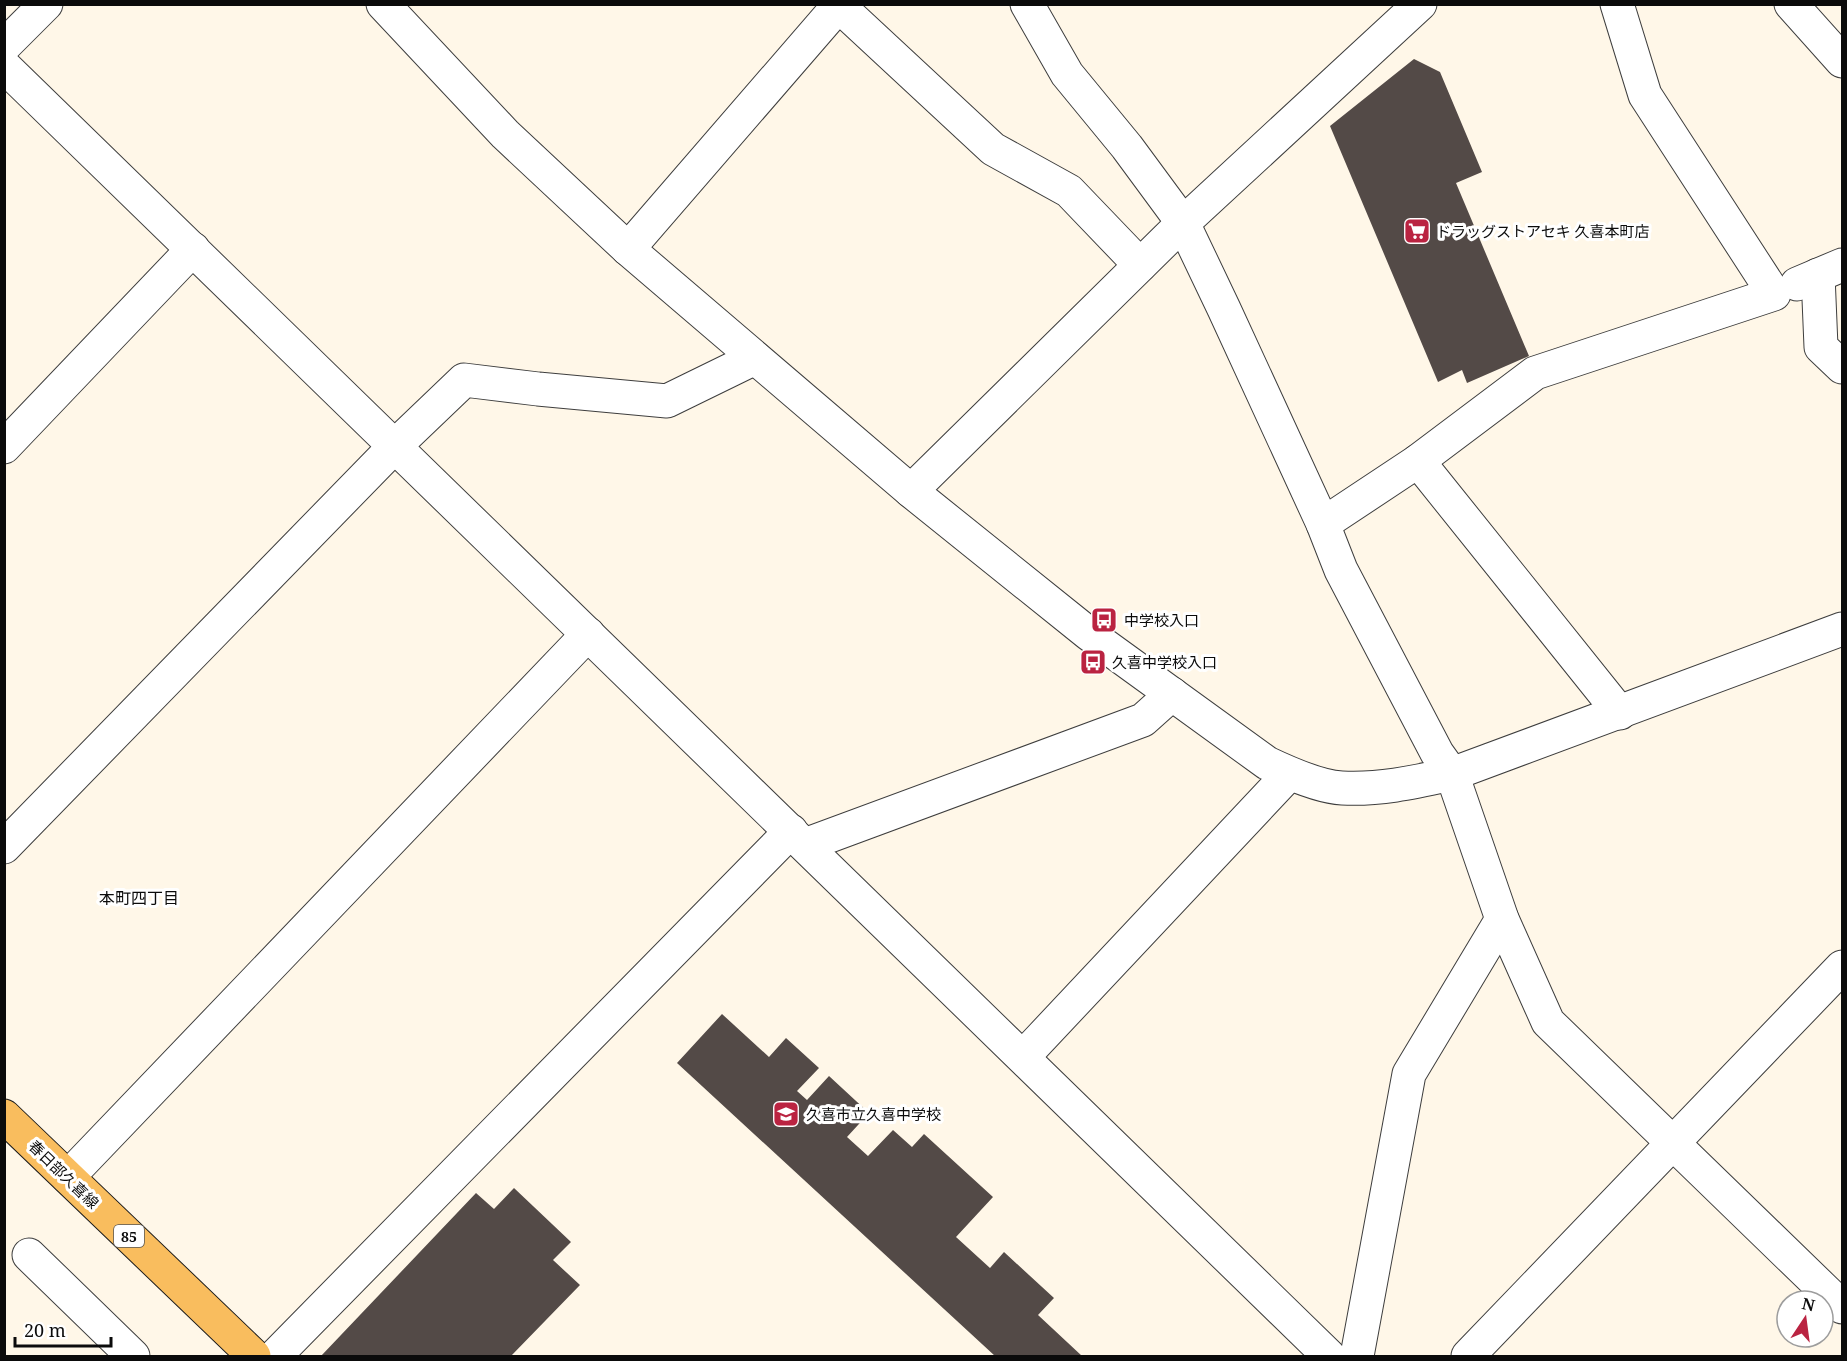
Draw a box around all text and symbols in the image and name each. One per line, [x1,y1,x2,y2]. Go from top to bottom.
supermarket icon: ドラッグストアセキ 久喜本町店 [1402,216,1432,246]
place label: ドラッグストアセキ 久喜本町店 [1436,221,1650,241]
bus stop icon: 中学校入口 [1089,605,1119,635]
place label: 中学校入口 [1124,610,1199,630]
bus stop icon: 久喜中学校入口 [1078,647,1108,677]
place label: 久喜中学校入口 [1112,652,1217,672]
district label: 本町四丁目 [99,887,179,909]
school or university icon: 久喜市立久喜中学校 [771,1099,801,1129]
place label: 久喜市立久喜中学校 [806,1104,941,1124]
street label: 春日部久喜線 [25,1136,103,1212]
road number: 85 [114,1225,144,1247]
north arrow [1775,1289,1835,1349]
text: N [1800,1292,1817,1317]
scale bar [15,1310,111,1348]
text: 20 m [24,1318,66,1342]

